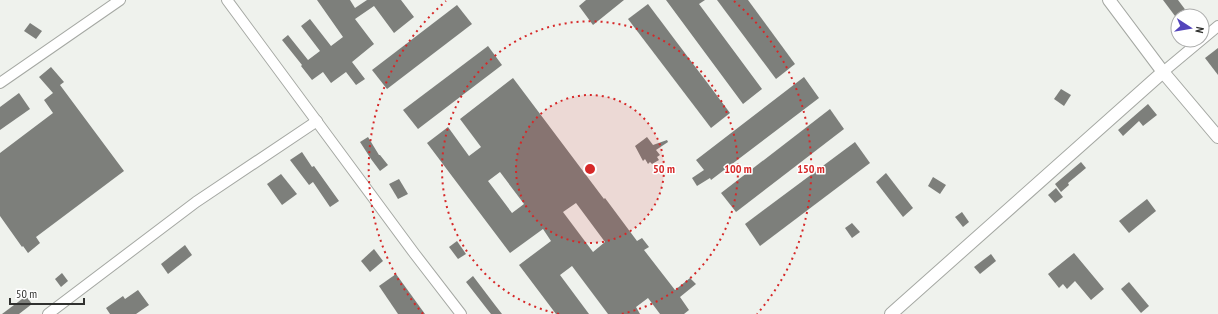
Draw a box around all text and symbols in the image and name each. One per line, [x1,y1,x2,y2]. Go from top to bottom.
north arrow [1170,8,1210,48]
text: N [1192,26,1207,34]
text: 50 m [653,161,675,176]
text: 100 m [724,161,752,176]
text: 150 m [797,161,825,176]
centre of rings [583,162,597,176]
scale bar [10,280,84,306]
text: 50 m [16,286,37,301]

